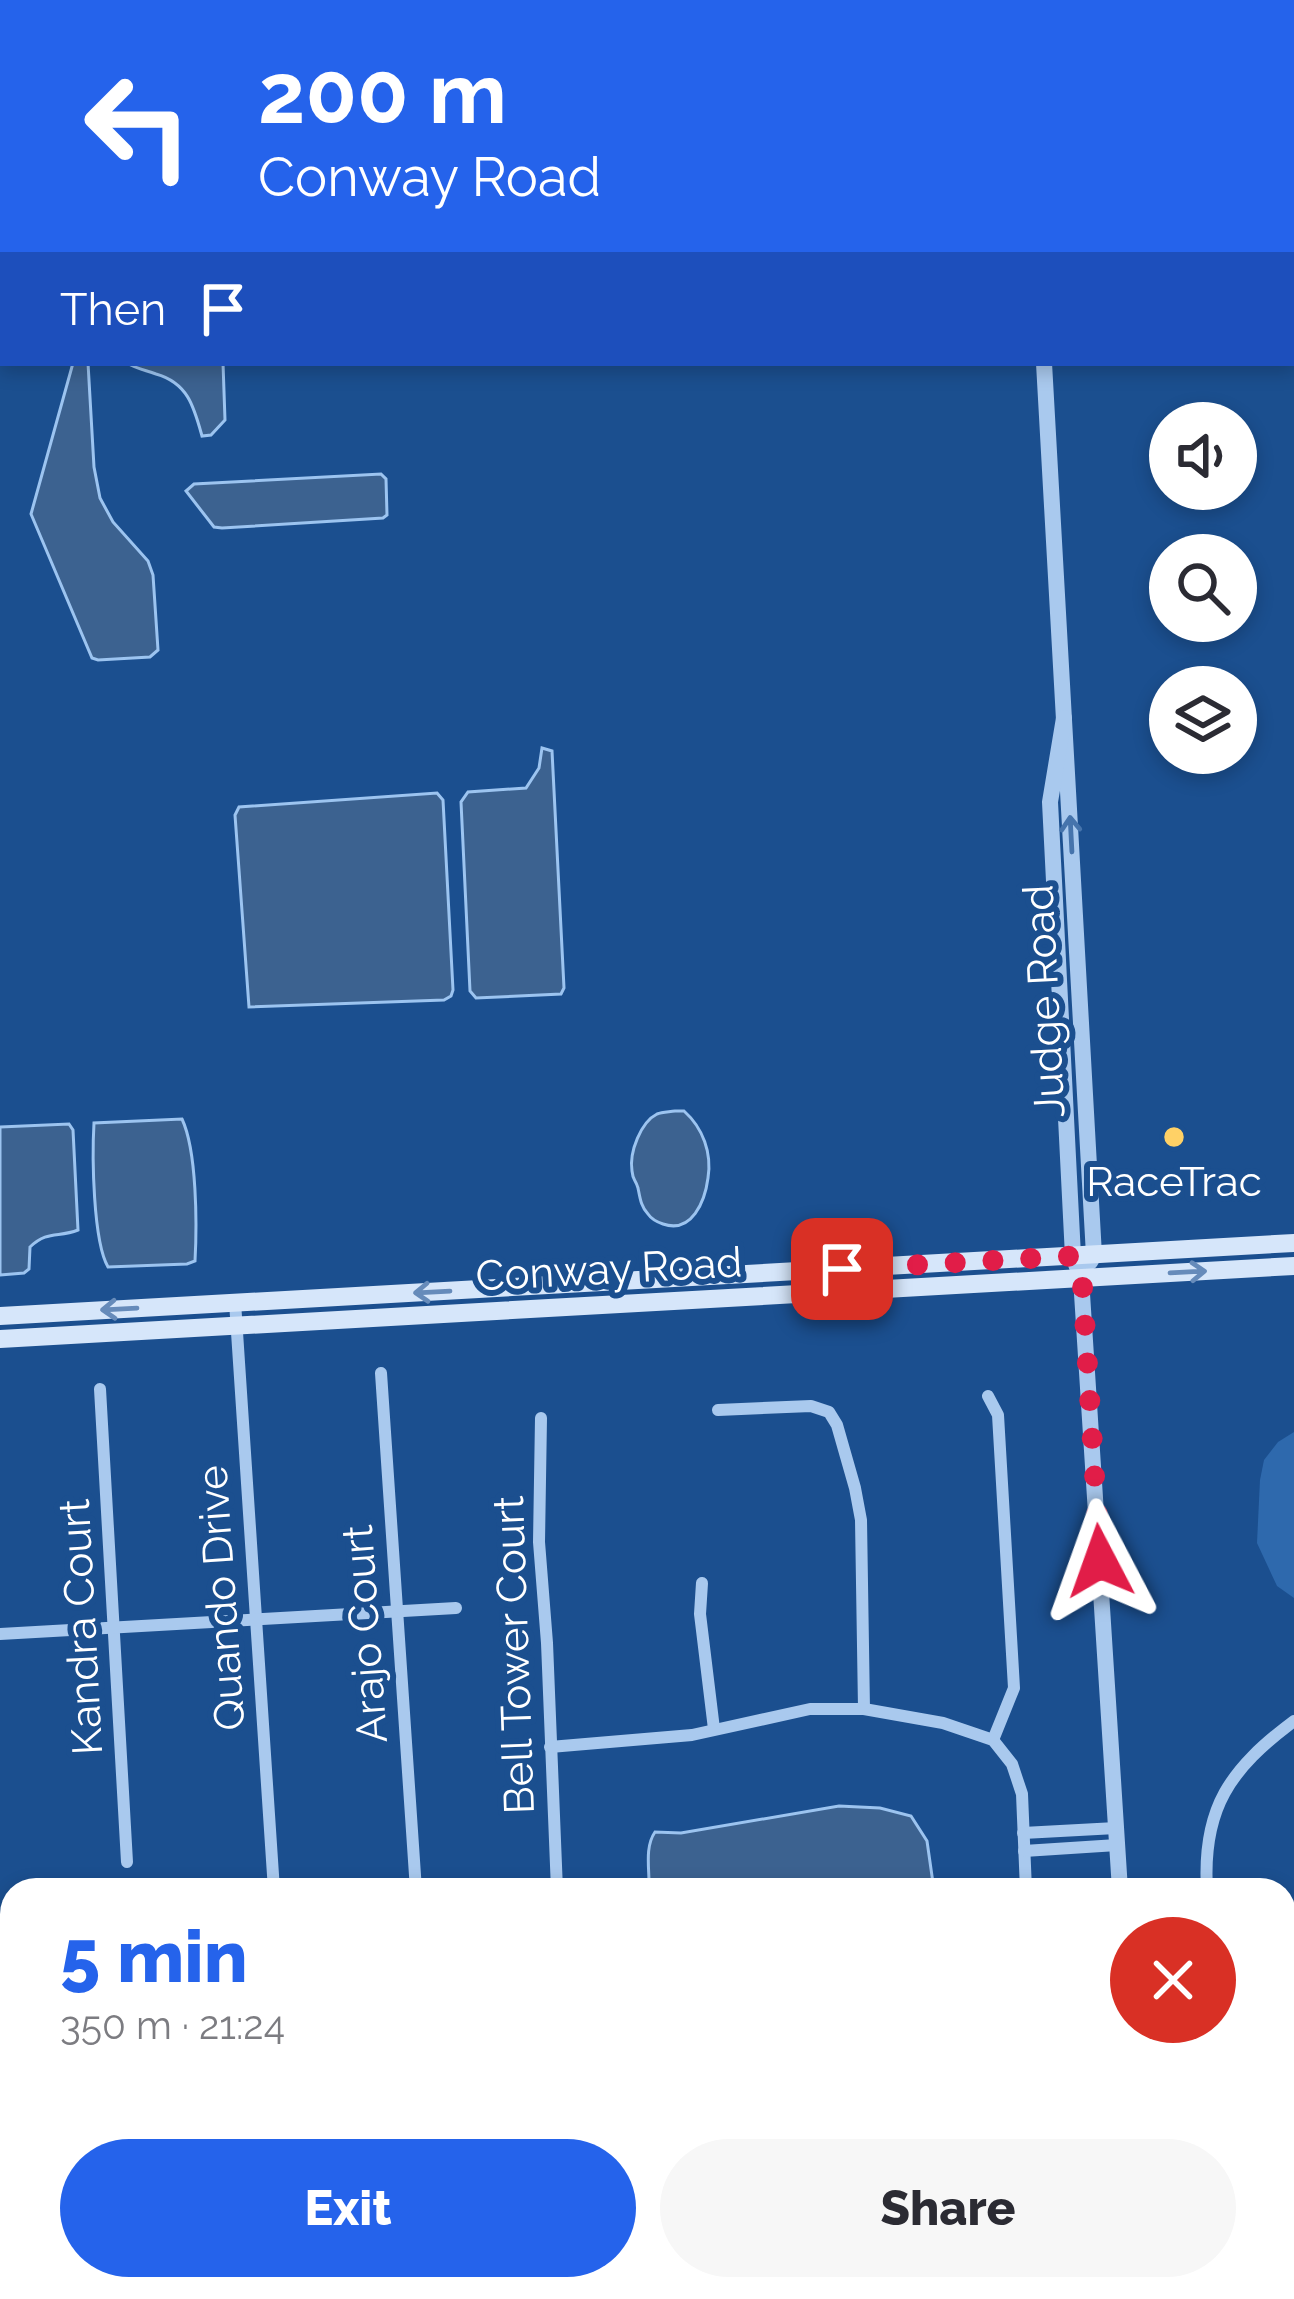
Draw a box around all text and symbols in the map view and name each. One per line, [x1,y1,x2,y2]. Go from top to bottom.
text: 200 m [258,44,507,143]
icon: left [60,48,216,204]
text: Conway Road [258,145,601,209]
icon: arrive [190,276,256,342]
text: Then [60,283,166,336]
map controls [1149,402,1257,774]
button: sound [1149,402,1257,510]
button: search [1149,534,1257,642]
button: layers [1149,666,1257,774]
one-way arrow [1059,815,1082,854]
street label: Judge Road [1013,883,1075,1119]
marker: RaceTrac [1161,1124,1187,1150]
place label: RaceTrac [1086,1157,1262,1206]
pin [791,1218,893,1320]
icon: arrive [809,1236,875,1302]
street label: Conway Road [475,1238,743,1300]
one-way arrow [1168,1260,1207,1283]
one-way arrow [413,1281,452,1304]
one-way arrow [100,1298,139,1321]
street label: Quando Drive [187,1464,255,1732]
street label: Bell Tower Court [484,1495,544,1815]
street label: Kandra Court [50,1498,112,1756]
position arrow [1037,1498,1163,1624]
street label: Arajo Court [333,1523,397,1745]
text: 5 min [60,1914,248,1999]
button: close [1110,1917,1236,2043]
text: 350 m · 21:24 [60,2002,285,2048]
button: Exit [60,2139,636,2277]
button: Share [660,2139,1236,2277]

